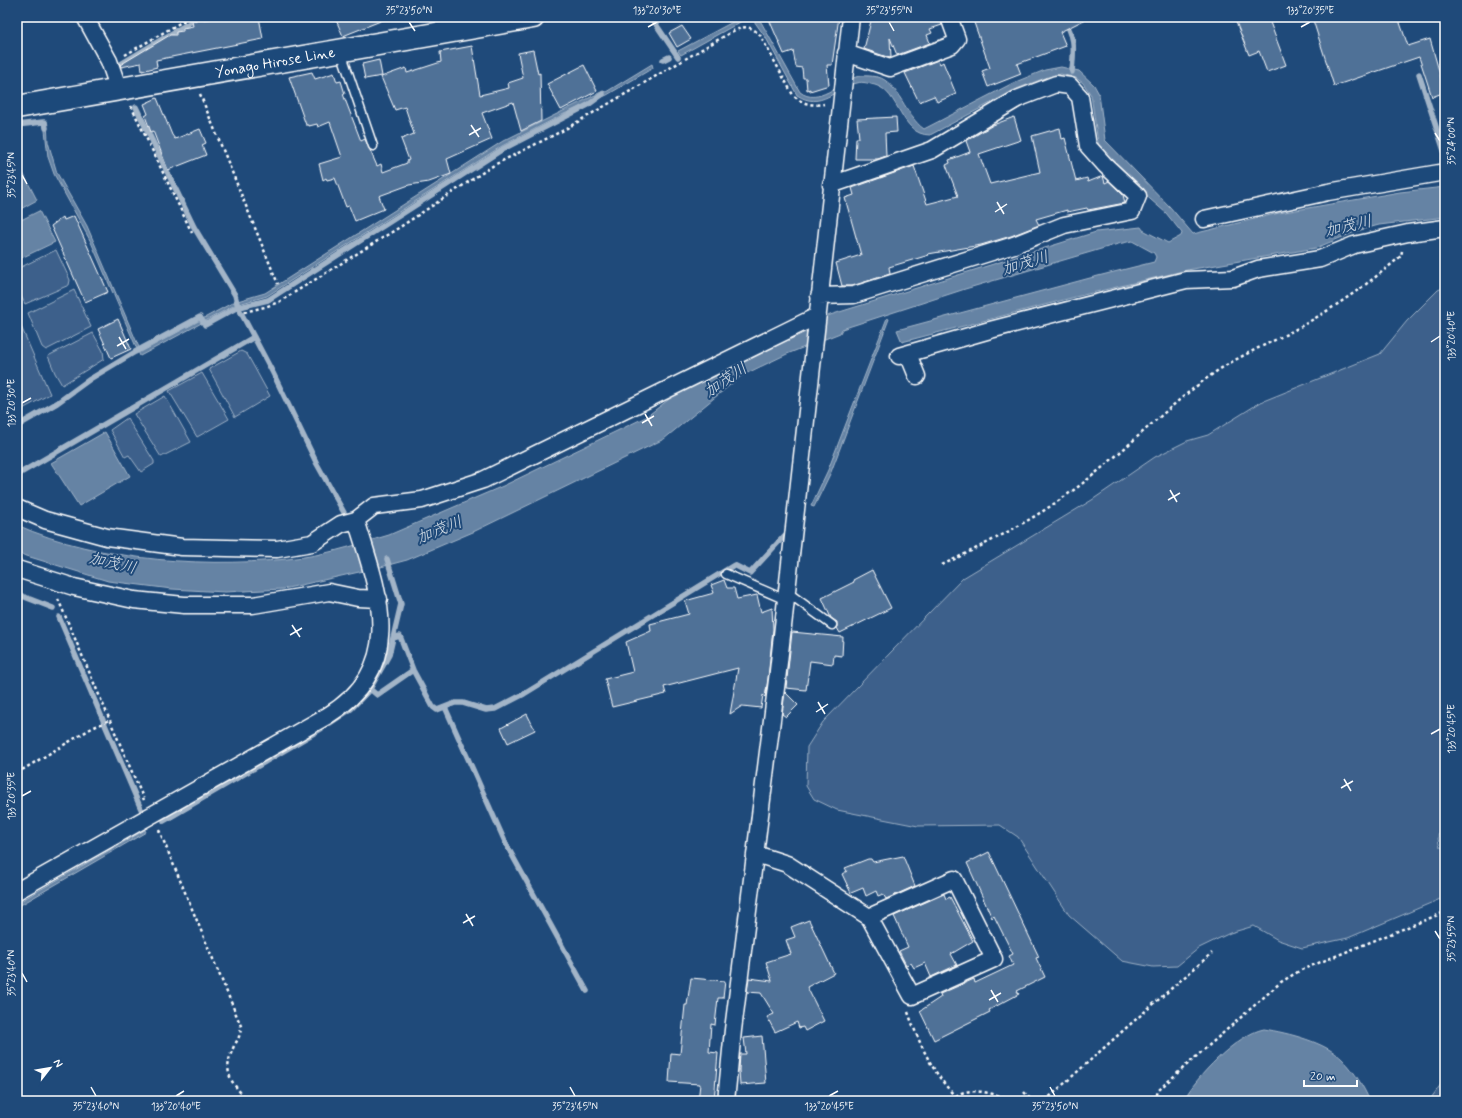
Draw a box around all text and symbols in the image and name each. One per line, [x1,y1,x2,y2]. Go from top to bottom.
text: 35°23'50"N [386,4,433,18]
text: 133°20'30"E [633,4,681,18]
text: 35°23'55"N [866,4,912,18]
text: 133°20'35"E [1286,4,1334,18]
street label: Yonago Hirose Line [214,43,337,83]
text: 35°24'00"N [1445,117,1459,165]
text: 35°23'45"N [5,152,19,198]
water label: 加茂川 [1323,211,1374,242]
water label: 加茂川 [999,246,1051,280]
text: 133°20'40"E [1445,311,1459,361]
water label: 加茂川 [700,358,752,402]
text: 133°20'30"E [5,379,19,427]
water label: 加茂川 [413,512,466,549]
water label: 加茂川 [87,548,138,579]
text: 133°20'45"E [1445,704,1459,754]
text: 133°20'35"E [5,772,19,820]
text: 35°23'55"N [1445,916,1459,962]
text: 35°23'40"N [5,950,19,996]
north arrow [30,1048,70,1088]
text: N [50,1057,66,1070]
scale bar [1304,1062,1357,1088]
text: 20 m [1310,1069,1336,1085]
text: 35°23'40"N [73,1100,119,1114]
text: 133°20'40"E [151,1100,201,1114]
text: 35°23'45"N [552,1100,598,1114]
text: 133°20'45"E [804,1100,854,1114]
text: 35°23'50"N [1032,1100,1079,1114]

